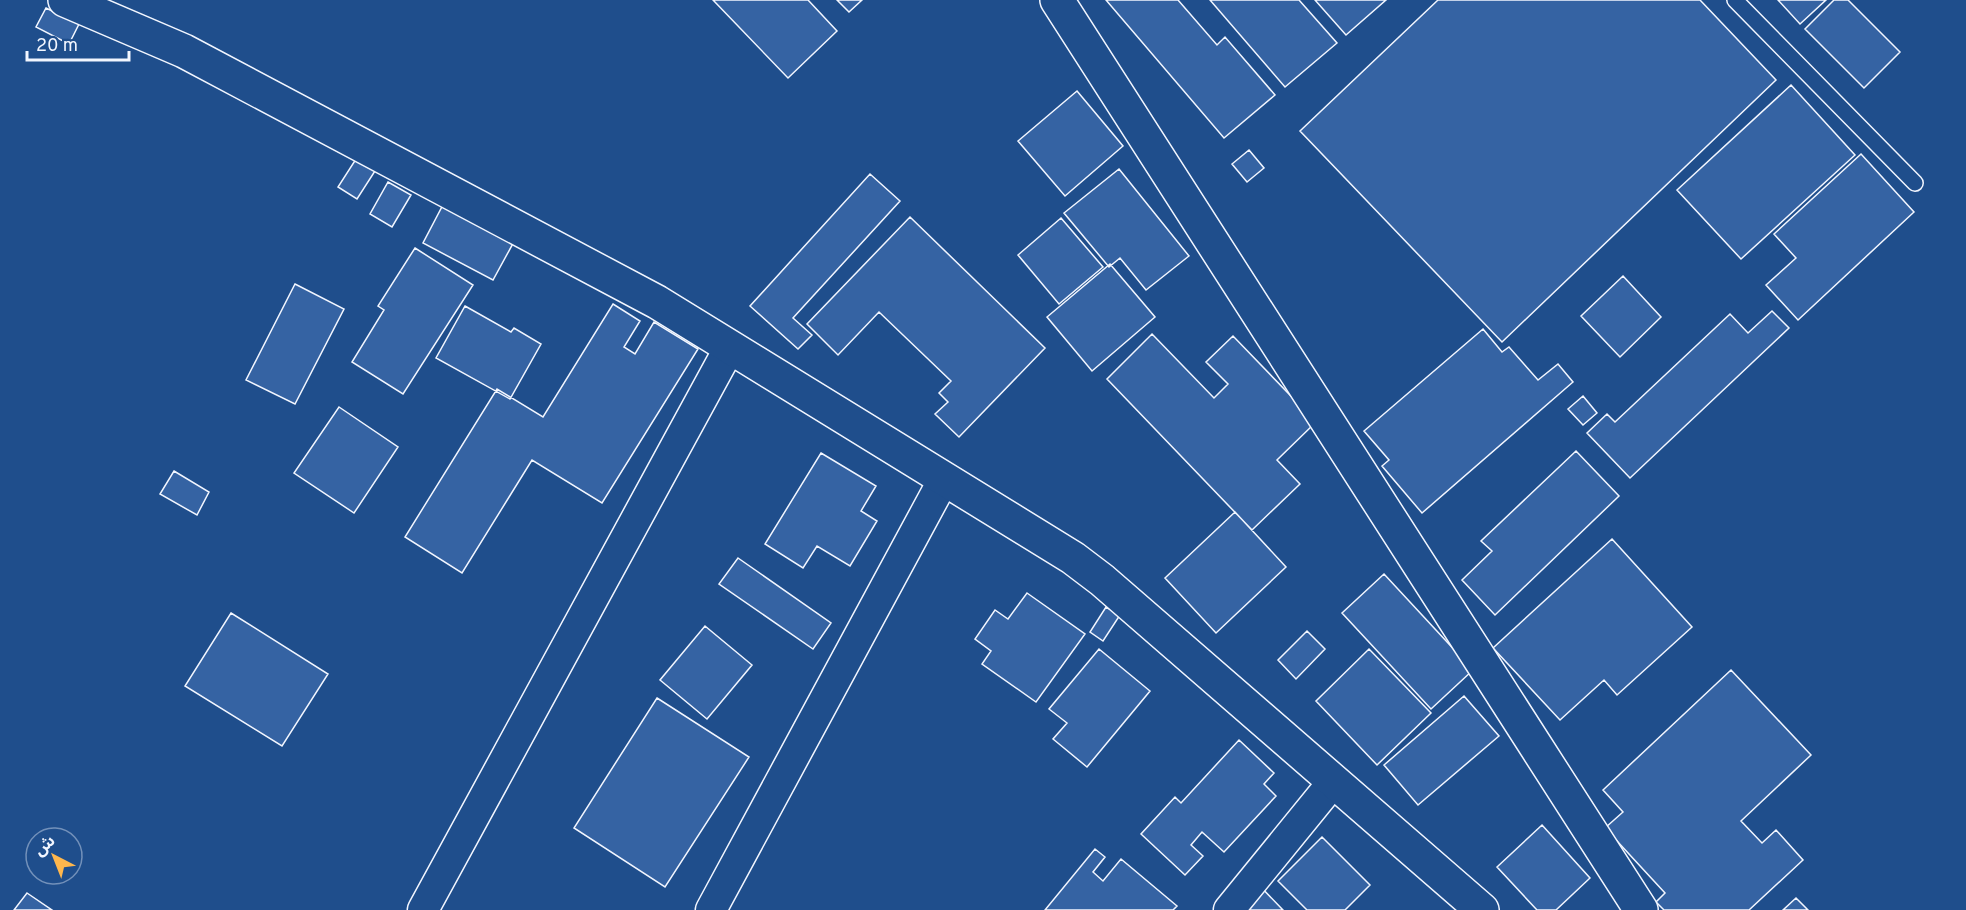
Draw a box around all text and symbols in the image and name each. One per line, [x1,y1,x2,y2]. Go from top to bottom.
scale bar [27,24,129,62]
text: 20 m [36,35,78,58]
north arrow [24,826,84,886]
text: ش [30,832,60,861]

